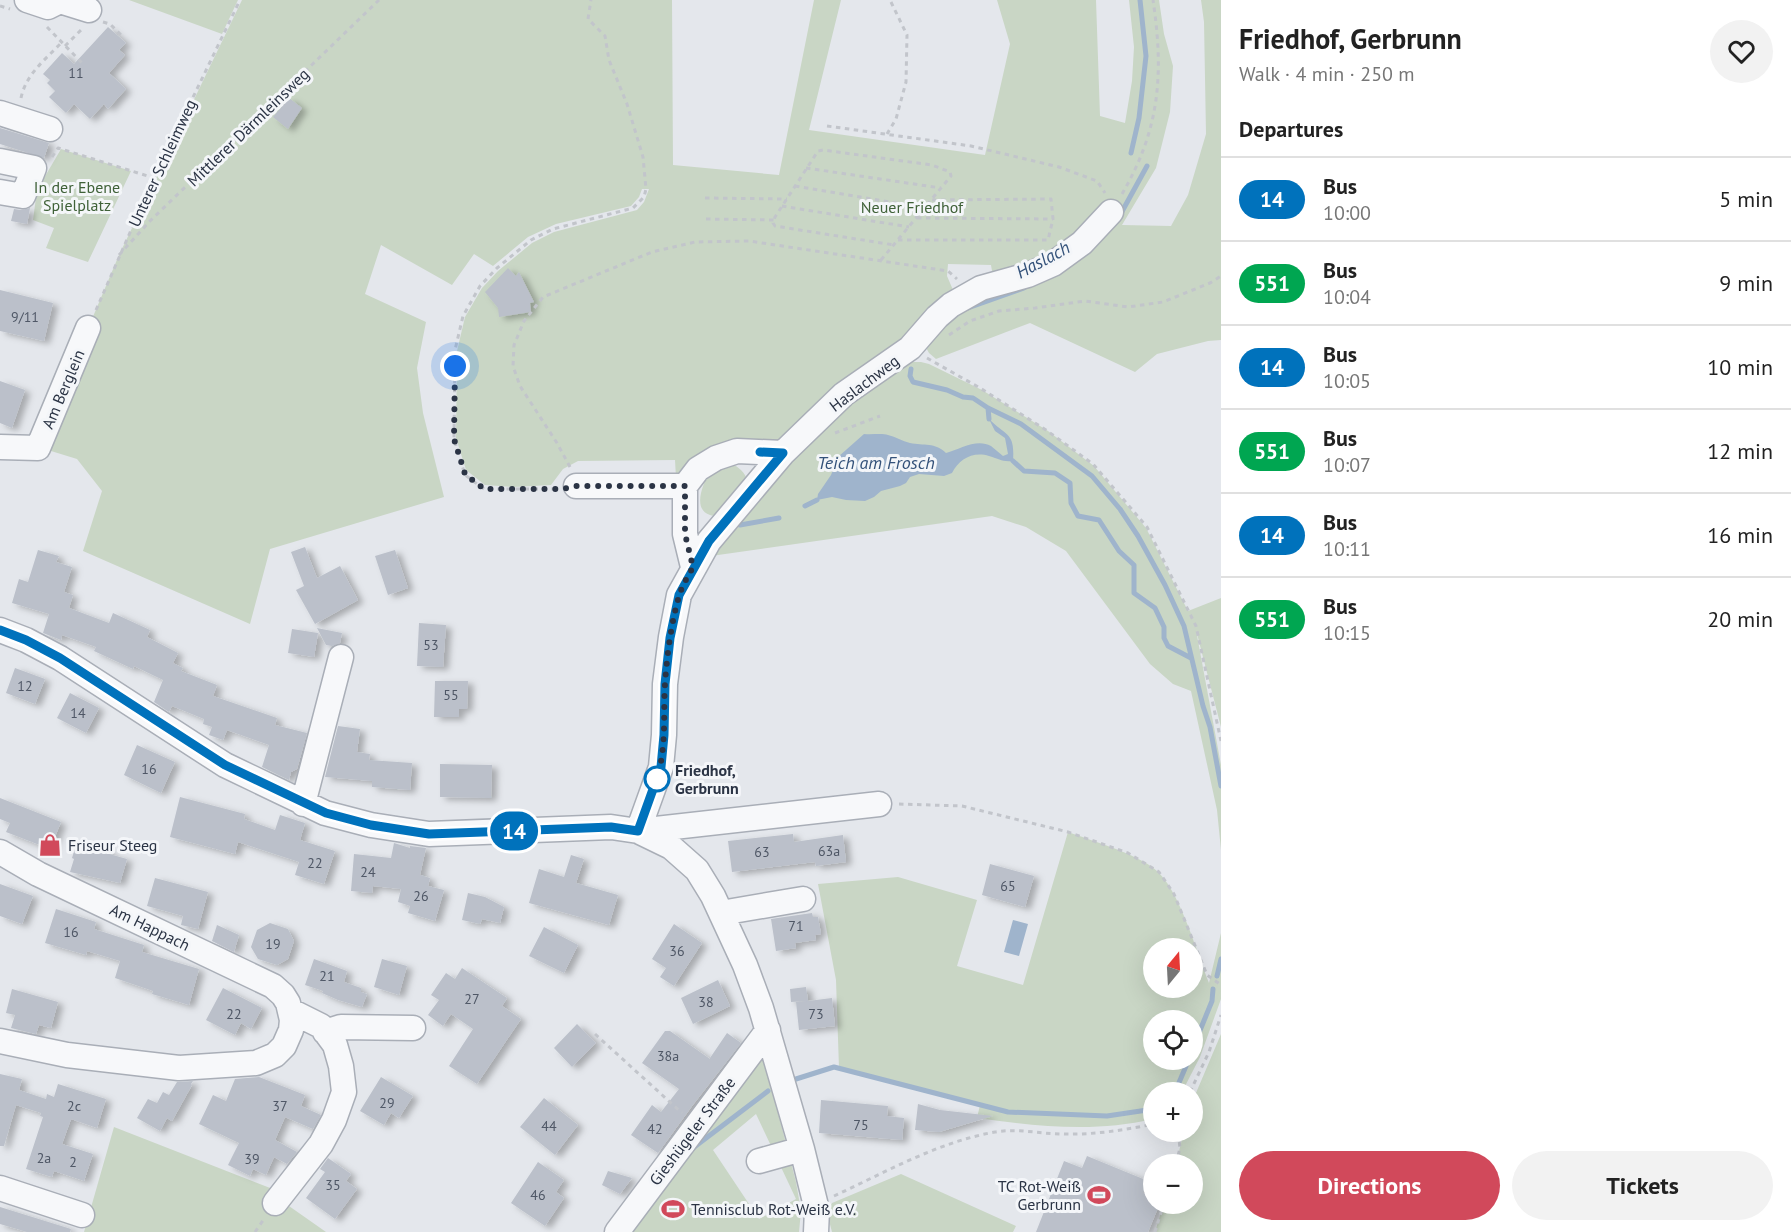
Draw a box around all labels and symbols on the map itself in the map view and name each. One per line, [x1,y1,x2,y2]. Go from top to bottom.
house number: 11 [68,64,84,82]
street label: Mittlerer Därmleinsweg [183,64,313,190]
street label: Unterer Schleimweg [124,96,200,230]
park label: In der Ebene Spielplatz [34,177,120,215]
park label: Neuer Friedhof [861,197,964,217]
water label: Haslach [1012,236,1074,283]
house number: 9/11 [11,308,39,326]
street label: Am Berglein [37,346,89,432]
street label: Haslachweg [825,350,903,416]
your location [440,351,470,381]
water label: Teich am Frosch [817,451,935,474]
house number: 53 [423,636,439,654]
house number: 12 [17,677,33,695]
house number: 55 [443,686,459,704]
house number: 14 [70,704,86,722]
house number: 16 [141,760,157,778]
place label: Friedhof, Gerbrunn [675,760,739,798]
marker: Friedhof, Gerbrunn [644,766,670,792]
line badge: 14 [487,812,541,850]
shop icon: Friseur Steeg [37,832,63,858]
place label: Friseur Steeg [68,835,157,855]
house number: 63a [818,842,840,860]
house number: 63 [754,843,770,861]
house number: 22 [307,854,323,872]
house number: 24 [360,863,376,881]
house number: 65 [1000,877,1016,895]
house number: 26 [413,887,429,905]
street label: Am Happach [107,899,193,955]
house number: 71 [788,917,804,935]
house number: 16 [63,923,79,941]
house number: 19 [265,935,281,953]
north arrow [1143,938,1203,998]
house number: 36 [669,942,685,960]
house number: 21 [319,967,335,985]
house number: 27 [464,990,480,1008]
house number: 38 [698,993,714,1011]
house number: 22 [226,1005,242,1023]
house number: 73 [808,1005,824,1023]
house number: 38a [657,1047,679,1065]
street label: Gieshügeler Straße [645,1073,739,1189]
house number: 29 [379,1094,395,1112]
house number: 2c [67,1097,81,1115]
house number: 37 [272,1097,288,1115]
house number: 75 [853,1116,869,1134]
house number: 44 [541,1117,557,1135]
house number: 42 [647,1120,663,1138]
house number: 2a [37,1149,51,1167]
house number: 39 [244,1150,260,1168]
house number: 2 [69,1153,77,1171]
house number: 35 [325,1176,341,1194]
place label: TC Rot-Weiß Gerbrunn [998,1176,1081,1214]
sports icon: TC Rot-Weiß Gerbrunn [1086,1182,1112,1208]
house number: 46 [530,1186,546,1204]
sports icon: Tennisclub Rot-Weiß e.V. [660,1196,686,1222]
place label: Tennisclub Rot-Weiß e.V. [691,1199,856,1219]

